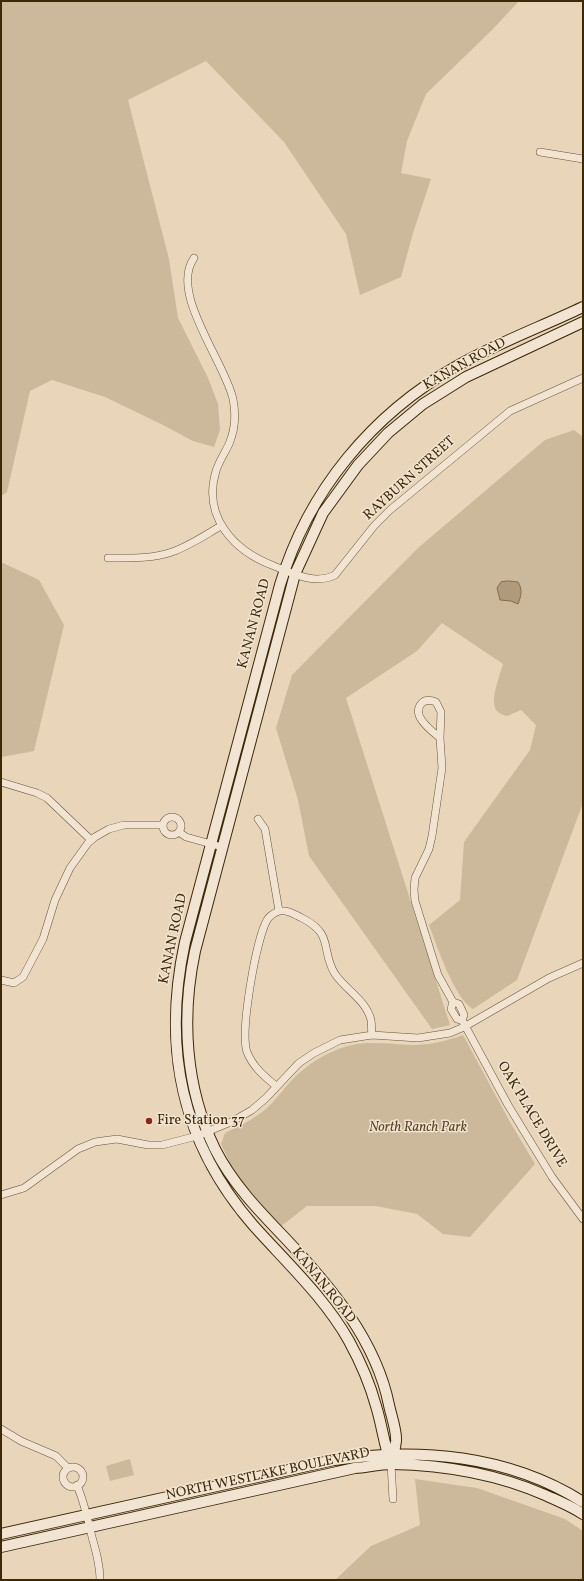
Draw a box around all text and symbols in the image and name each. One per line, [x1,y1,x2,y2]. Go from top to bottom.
street label: KANAN ROAD [421,335,509,395]
street label: RAYBURN STREET [361,433,459,525]
street label: KANAN ROAD [235,577,275,671]
street label: KANAN ROAD [156,892,192,986]
street label: OAK PLACE DRIVE [493,1059,569,1171]
place label: Fire Station 37 [157,1113,245,1129]
marker: Fire Station 37 [144,1116,154,1126]
park label: North Ranch Park [369,1120,467,1136]
street label: KANAN ROAD [287,1245,359,1327]
street label: NORTH WESTLAKE BOULEVARD [165,1445,371,1505]

